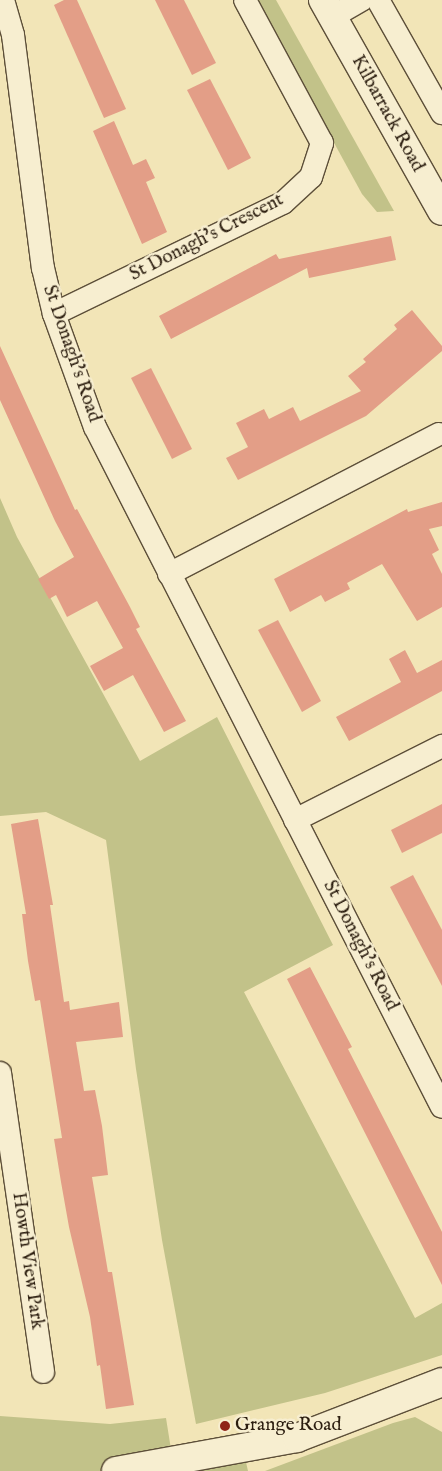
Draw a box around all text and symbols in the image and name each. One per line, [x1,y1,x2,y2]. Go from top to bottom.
street label: Kilbarrack Road [346,52,428,176]
street label: St Donagh's Crescent [126,189,288,287]
street label: St Donagh's Road [37,282,105,426]
street label: St Donagh's Road [317,877,403,1015]
street label: Howth View Park [6,1191,48,1331]
place label: Grange Road [235,1415,342,1437]
marker: Grange Road [219,1420,231,1432]

